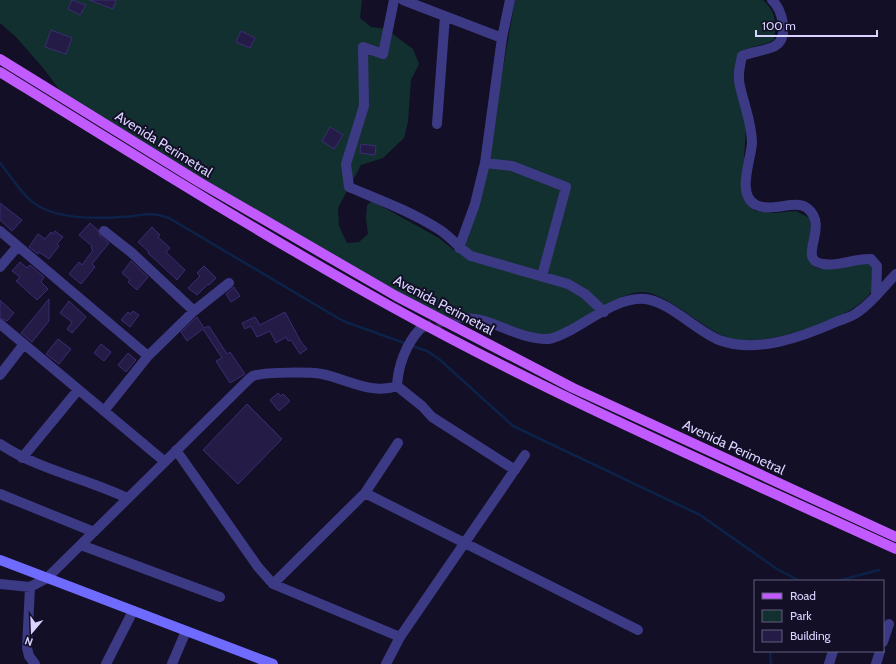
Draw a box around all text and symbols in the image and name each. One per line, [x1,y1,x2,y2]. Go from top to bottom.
scale bar [756,12,877,38]
text: 100 m [762,18,796,33]
street label: Avenida Perimetral [112,107,217,182]
street label: Avenida Perimetral [391,271,498,339]
street label: Avenida Perimetral [680,415,789,479]
legend [754,580,884,652]
text: Road [790,588,816,603]
text: Park [790,608,812,623]
north arrow [12,612,52,652]
text: Building [790,628,832,643]
text: N [23,634,35,649]

